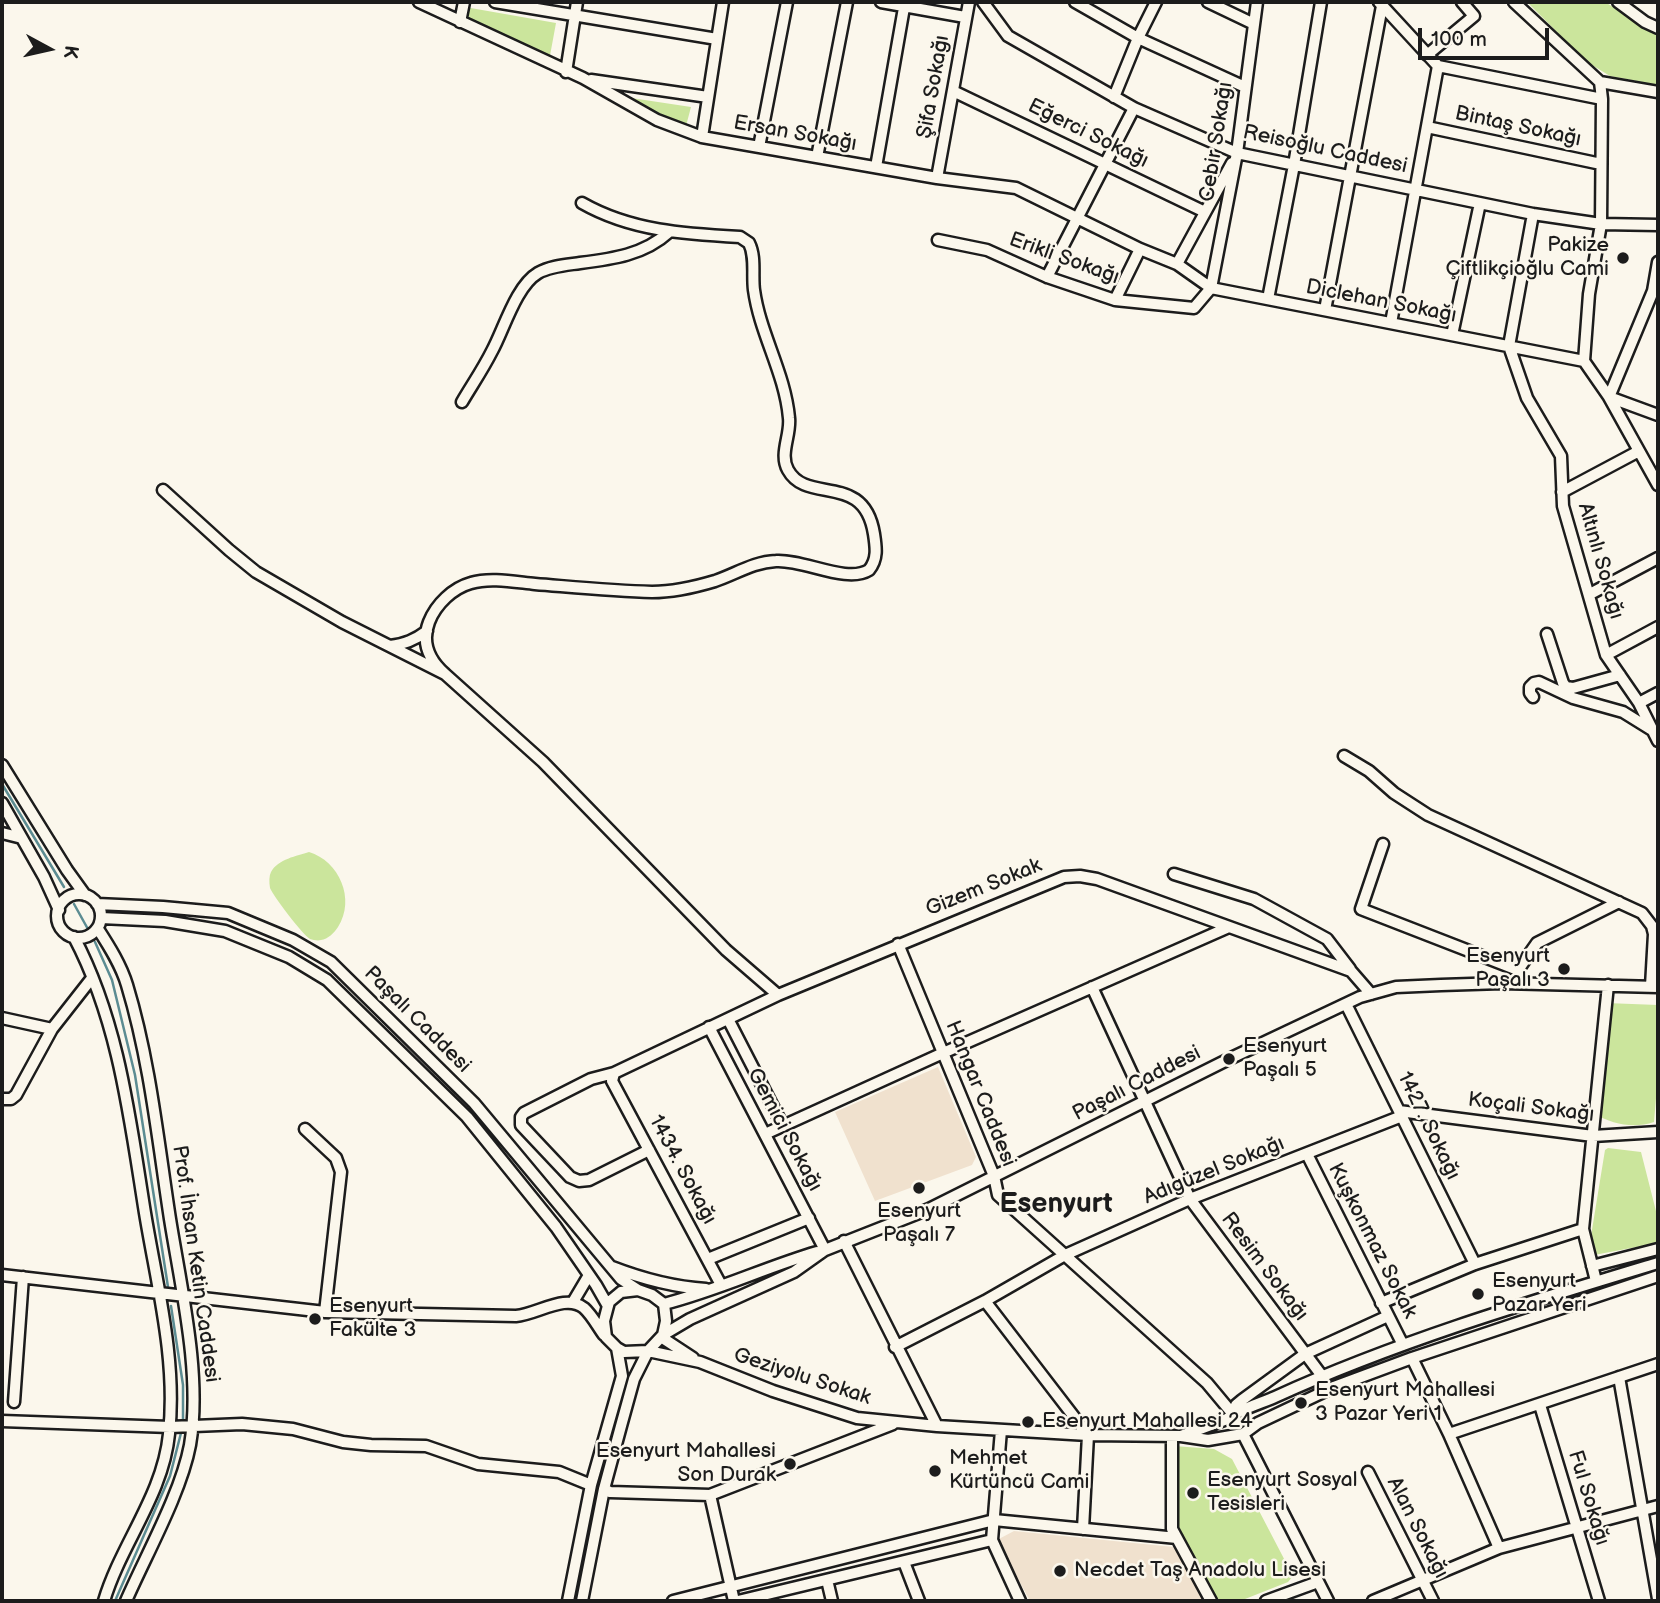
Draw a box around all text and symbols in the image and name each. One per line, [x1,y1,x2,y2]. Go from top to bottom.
north arrow [14,14,84,84]
scale bar [1422,14,1553,58]
text: 100 m [1431,27,1487,52]
street label: Şifa Sokağı [913,33,955,141]
text: K [58,44,83,60]
street label: Cebir Sokağı [1195,80,1239,204]
street label: Eğerci Sokağı [1024,94,1152,174]
street label: Bintaş Sokağı [1453,101,1583,153]
street label: Ersan Sokağı [731,111,859,157]
street label: Reisoğlu Caddesi [1240,120,1410,180]
street label: Erikli Sokağı [1005,227,1123,291]
place label: Pakize Çiftlikçioğlu Cami [1445,233,1609,283]
marker: Pakize Çiftlikçioğlu Cami [1615,250,1631,266]
street label: Diclehan Sokağı [1304,275,1458,329]
street label: Altınlı Sokağı [1571,500,1629,622]
street label: Gizem Sokak [922,853,1046,923]
place label: Esenyurt Paşalı 3 [1466,944,1550,994]
street label: Paşalı Caddesi [358,961,476,1079]
marker: Esenyurt Paşalı 3 [1556,961,1572,977]
street label: Hangar Caddesi [939,1017,1021,1171]
place label: Esenyurt Paşalı 5 [1243,1034,1327,1084]
street label: Paşalı Caddesi [1069,1041,1205,1127]
marker: Esenyurt Paşalı 5 [1221,1051,1237,1067]
street label: Gemici Sokağı [741,1064,827,1196]
street label: 1427. Sokağı [1391,1068,1465,1184]
street label: Koçali Sokağı [1466,1088,1596,1128]
street label: 1434. Sokağı [643,1111,721,1229]
street label: Adıgüzel Sokağı [1140,1131,1288,1211]
street label: Prof. İhsan Ketin Caddesi [166,1144,224,1384]
street label: Kuşkonmaz Sokak [1322,1159,1422,1323]
marker: Esenyurt Paşalı 7 [911,1180,927,1196]
district label: Esenyurt [999,1188,1113,1222]
place label: Esenyurt Paşalı 7 [877,1199,961,1249]
street label: Resim Sokağı [1215,1208,1313,1326]
place label: Esenyurt Pazar Yeri [1492,1269,1587,1319]
marker: Esenyurt Pazar Yeri [1470,1286,1486,1302]
place label: Esenyurt Fakülte 3 [329,1294,416,1344]
marker: Esenyurt Fakülte 3 [307,1311,323,1327]
street label: Geziyolu Sokak [730,1343,874,1411]
place label: Esenyurt Mahallesi 3 Pazar Yeri 1 [1315,1378,1495,1428]
marker: Esenyurt Mahallesi 3 Pazar Yeri 1 [1293,1395,1309,1411]
place label: Esenyurt Mahallesi 24 [1042,1409,1253,1435]
marker: Esenyurt Mahallesi 24 [1020,1414,1036,1430]
place label: Esenyurt Mahallesi Son Durak [596,1439,776,1489]
place label: Mehmet Kürtüncü Cami [949,1446,1090,1496]
street label: Ful Sokağı [1562,1448,1614,1548]
marker: Esenyurt Mahallesi Son Durak [782,1456,798,1472]
marker: Mehmet Kürtüncü Cami [927,1463,943,1479]
place label: Esenyurt Sosyal Tesisleri [1207,1468,1357,1518]
street label: Alan Sokağı [1381,1473,1453,1583]
marker: Esenyurt Sosyal Tesisleri [1185,1485,1201,1501]
place label: Necdet Taş Anadolu Lisesi [1074,1558,1326,1584]
marker: Necdet Taş Anadolu Lisesi [1052,1563,1068,1579]

